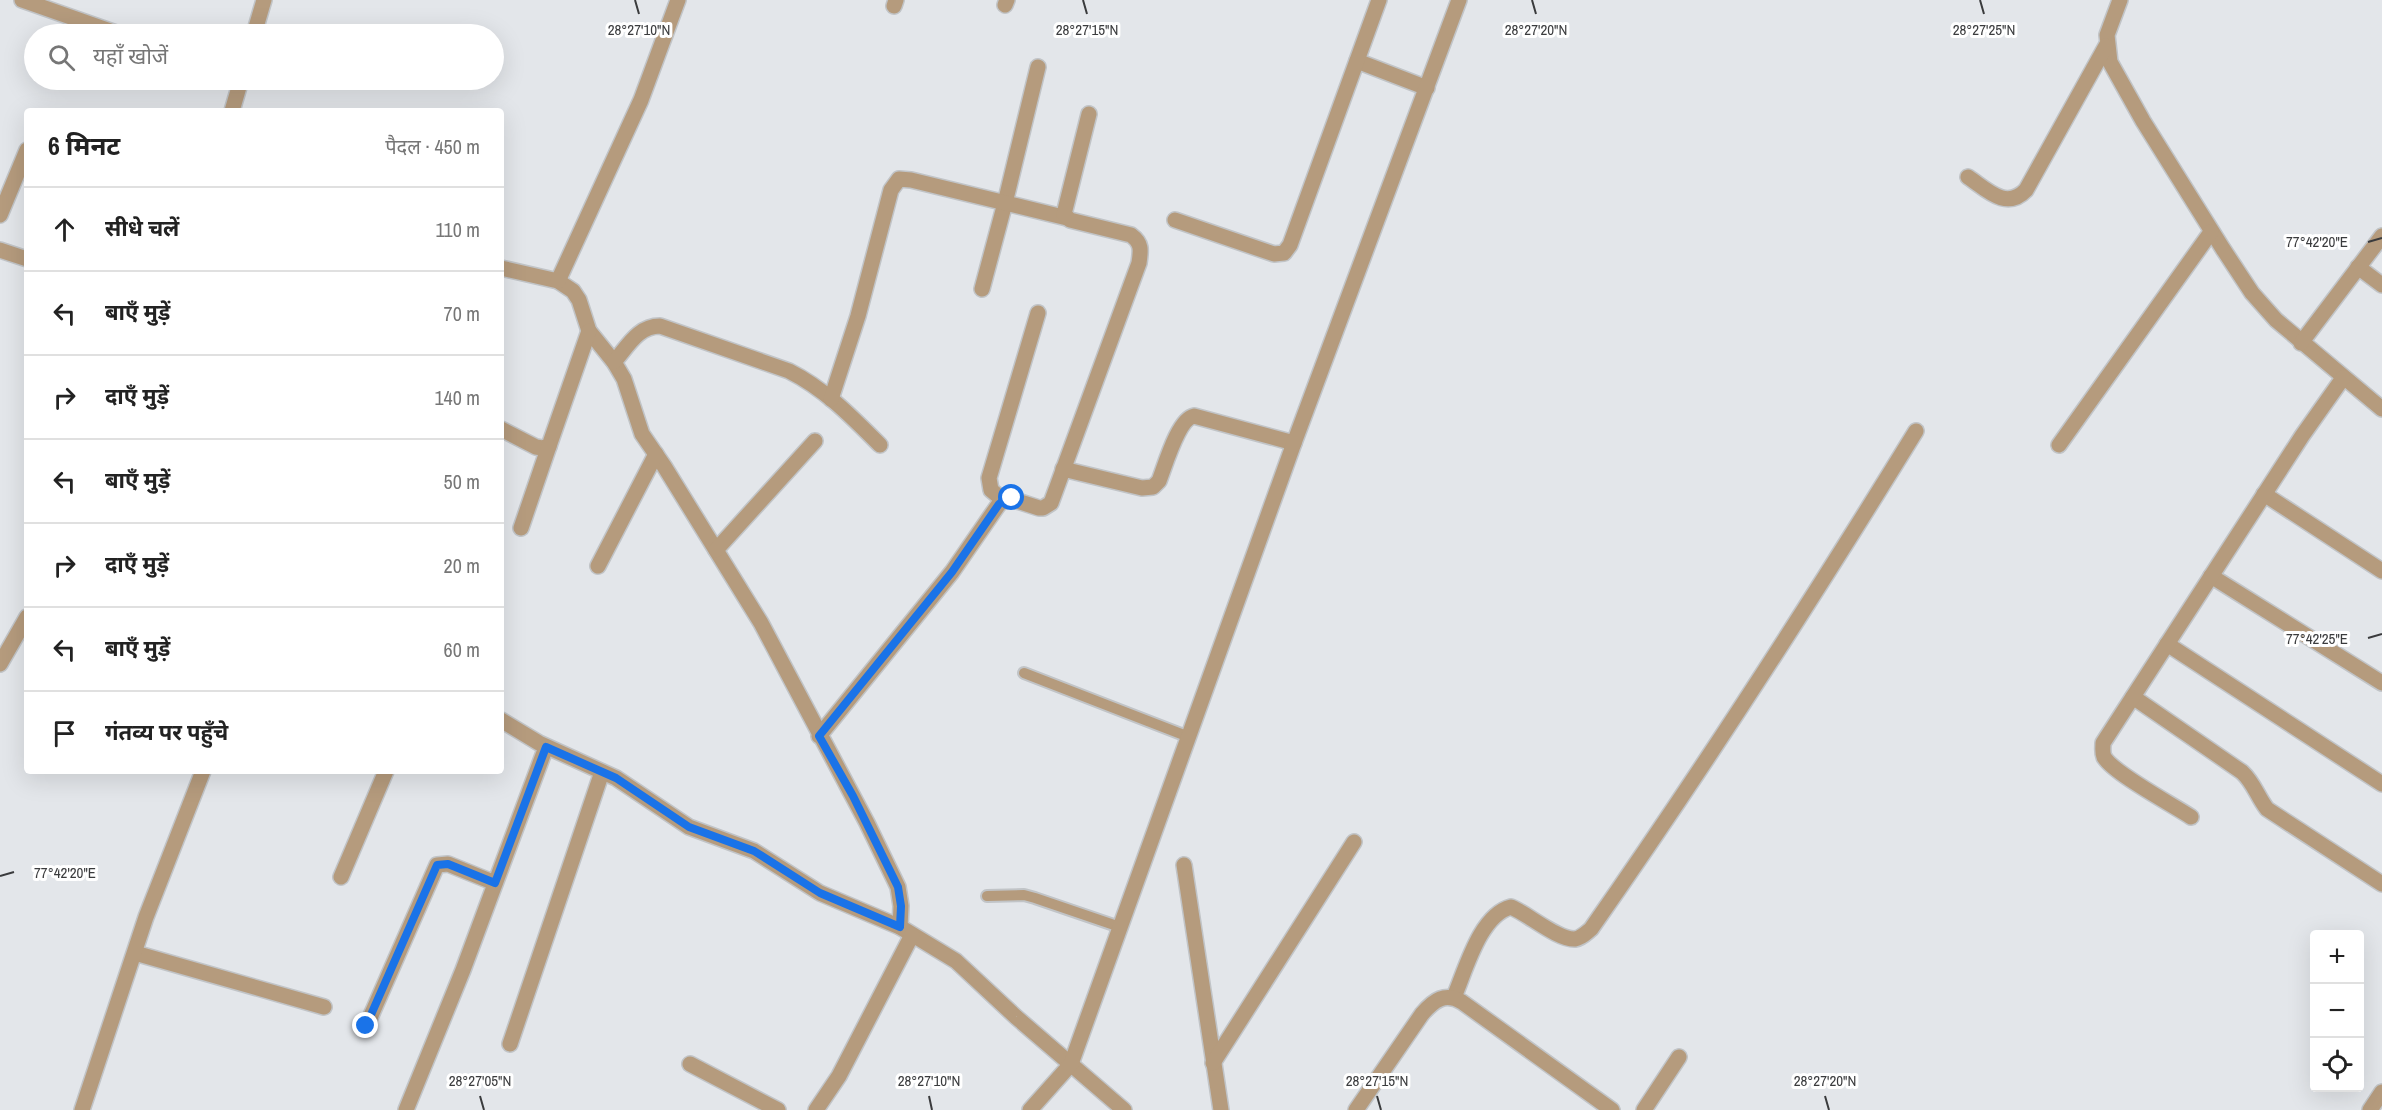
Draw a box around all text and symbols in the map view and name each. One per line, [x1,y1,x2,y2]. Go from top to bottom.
text: 28°27'10"N [608,19,670,40]
text: 28°27'15"N [1056,19,1118,40]
text: 28°27'20"N [1505,19,1567,40]
text: 28°27'25"N [1953,19,2015,40]
search box [24,24,504,90]
icon: search [45,41,78,74]
text: यहाँ खोजें [93,41,168,71]
text: 6 मिनट [48,128,120,163]
text: पैदल · 450 m [385,133,480,160]
icon: ahead [48,213,81,246]
text: सीधे चलें [105,213,179,243]
text: 110 m [436,216,480,243]
text: 77°42'20"E [2286,231,2348,252]
icon: left [48,297,81,330]
text: बाएँ मुड़ें [105,297,170,327]
text: 70 m [444,300,480,327]
icon: right [48,381,81,414]
text: दाएँ मुड़ें [105,381,169,411]
text: 140 m [434,384,480,411]
icon: left [48,465,81,498]
text: बाएँ मुड़ें [105,465,170,495]
text: 50 m [444,468,480,495]
route start [998,484,1024,510]
icon: right [48,549,81,582]
text: दाएँ मुड़ें [105,549,169,579]
text: 20 m [444,552,480,579]
text: 77°42'25"E [2286,628,2348,649]
icon: left [48,633,81,666]
text: बाएँ मुड़ें [105,633,170,663]
text: 60 m [444,636,480,663]
icon: arrive [48,717,81,750]
text: गंतव्य पर पहुँचे [105,717,228,747]
text: 77°42'20"E [34,862,96,883]
map controls [2310,930,2364,1092]
button: + [2310,930,2364,984]
button: − [2310,984,2364,1038]
route end [352,1012,378,1038]
button: locate [2310,1038,2364,1092]
text: 28°27'05"N [449,1070,511,1091]
text: 28°27'10"N [898,1070,960,1091]
text: 28°27'15"N [1346,1070,1408,1091]
text: 28°27'20"N [1794,1070,1856,1091]

